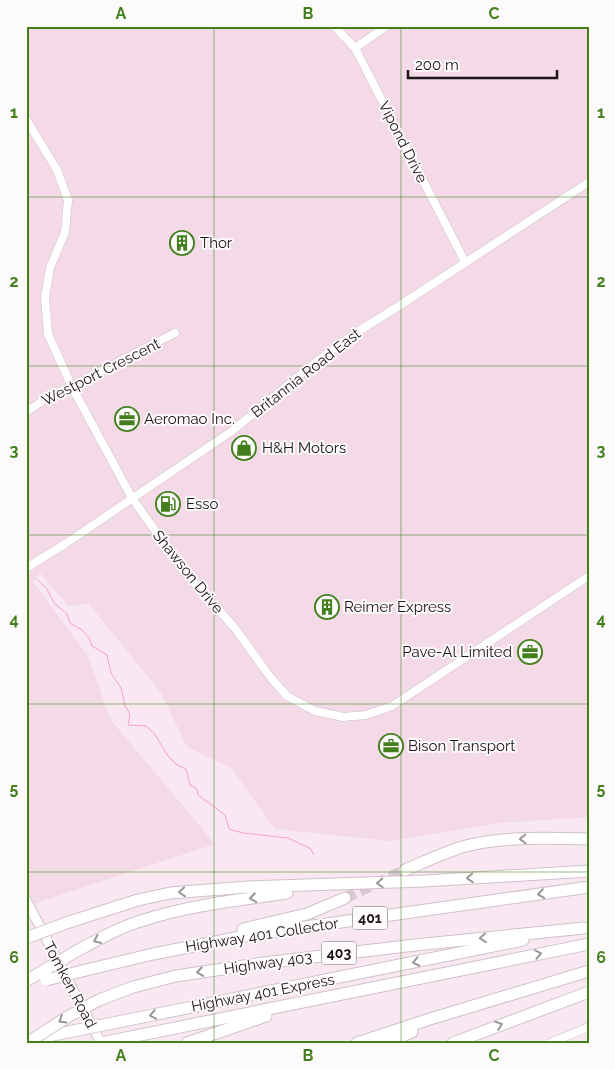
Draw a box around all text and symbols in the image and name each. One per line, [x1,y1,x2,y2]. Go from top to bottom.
text: A [116,4,127,23]
text: B [303,4,314,23]
text: C [489,4,500,23]
scale bar [408,48,556,80]
text: 200 m [415,56,459,74]
street label: Vipond Drive [375,98,431,186]
text: 1 [10,103,18,122]
text: 1 [597,103,605,122]
building icon: Thor [169,230,195,256]
place label: Thor [200,234,233,252]
text: 2 [9,272,19,291]
text: 2 [596,272,606,291]
street label: Britannia Road East [248,325,364,421]
street label: Westport Crescent [39,334,163,410]
office icon: Aeromao Inc. [114,406,140,432]
place label: Aeromao Inc. [144,410,235,428]
shop icon: H&H Motors [231,435,257,461]
place label: H&H Motors [262,439,346,457]
text: 3 [10,441,19,460]
text: 3 [597,441,606,460]
fuel station icon: Esso [155,491,181,517]
place label: Esso [186,495,219,513]
street label: Shawson Drive [149,527,227,618]
building icon: Reimer Express [314,594,340,620]
place label: Reimer Express [344,598,451,616]
text: 4 [9,610,19,629]
text: 4 [596,610,606,629]
office icon: Pave-Al Limited [517,639,543,665]
place label: Pave-Al Limited [402,643,512,661]
office icon: Bison Transport [378,733,404,759]
place label: Bison Transport [408,737,515,755]
text: 5 [10,779,19,798]
text: 5 [597,779,606,798]
one-way arrow [518,834,526,844]
one-way arrow [466,873,474,884]
one-way arrow [376,878,384,889]
one-way arrow [178,886,186,897]
one-way arrow [536,888,544,899]
one-way arrow [249,892,257,902]
road number: 401 [352,906,388,930]
street label: Highway 401 Collector [184,914,341,956]
one-way arrow [478,932,486,943]
one-way arrow [93,934,102,944]
street label: Tomken Road [40,939,100,1031]
road number: 403 [322,941,356,964]
text: 6 [9,948,19,967]
street label: Highway 403 [223,948,313,978]
text: 6 [596,948,606,967]
one-way arrow [534,949,543,959]
one-way arrow [411,957,420,967]
one-way arrow [196,966,204,977]
street label: Highway 401 Express [190,970,336,1016]
one-way arrow [149,1009,158,1020]
one-way arrow [59,1013,68,1023]
one-way arrow [494,1021,502,1031]
text: A [116,1046,127,1065]
text: B [303,1046,314,1065]
text: C [489,1046,500,1065]

